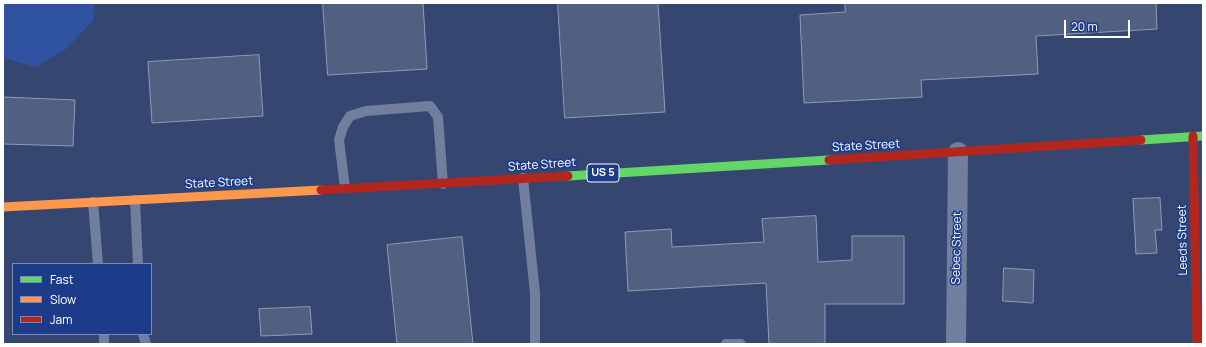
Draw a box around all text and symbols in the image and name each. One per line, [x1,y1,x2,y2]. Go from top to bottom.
scale bar [1066,12,1132,38]
text: 20 m [1071,18,1098,35]
street label: State Street [832,137,900,155]
street label: State Street [508,155,576,175]
road number: US 5 [587,164,619,182]
street label: State Street [185,174,253,192]
street label: Leeds Street [1175,204,1191,276]
street label: Sebec Street [949,211,965,285]
legend [12,263,152,335]
text: Fast [50,271,74,288]
text: Slow [50,291,76,308]
text: Jam [50,311,72,328]

